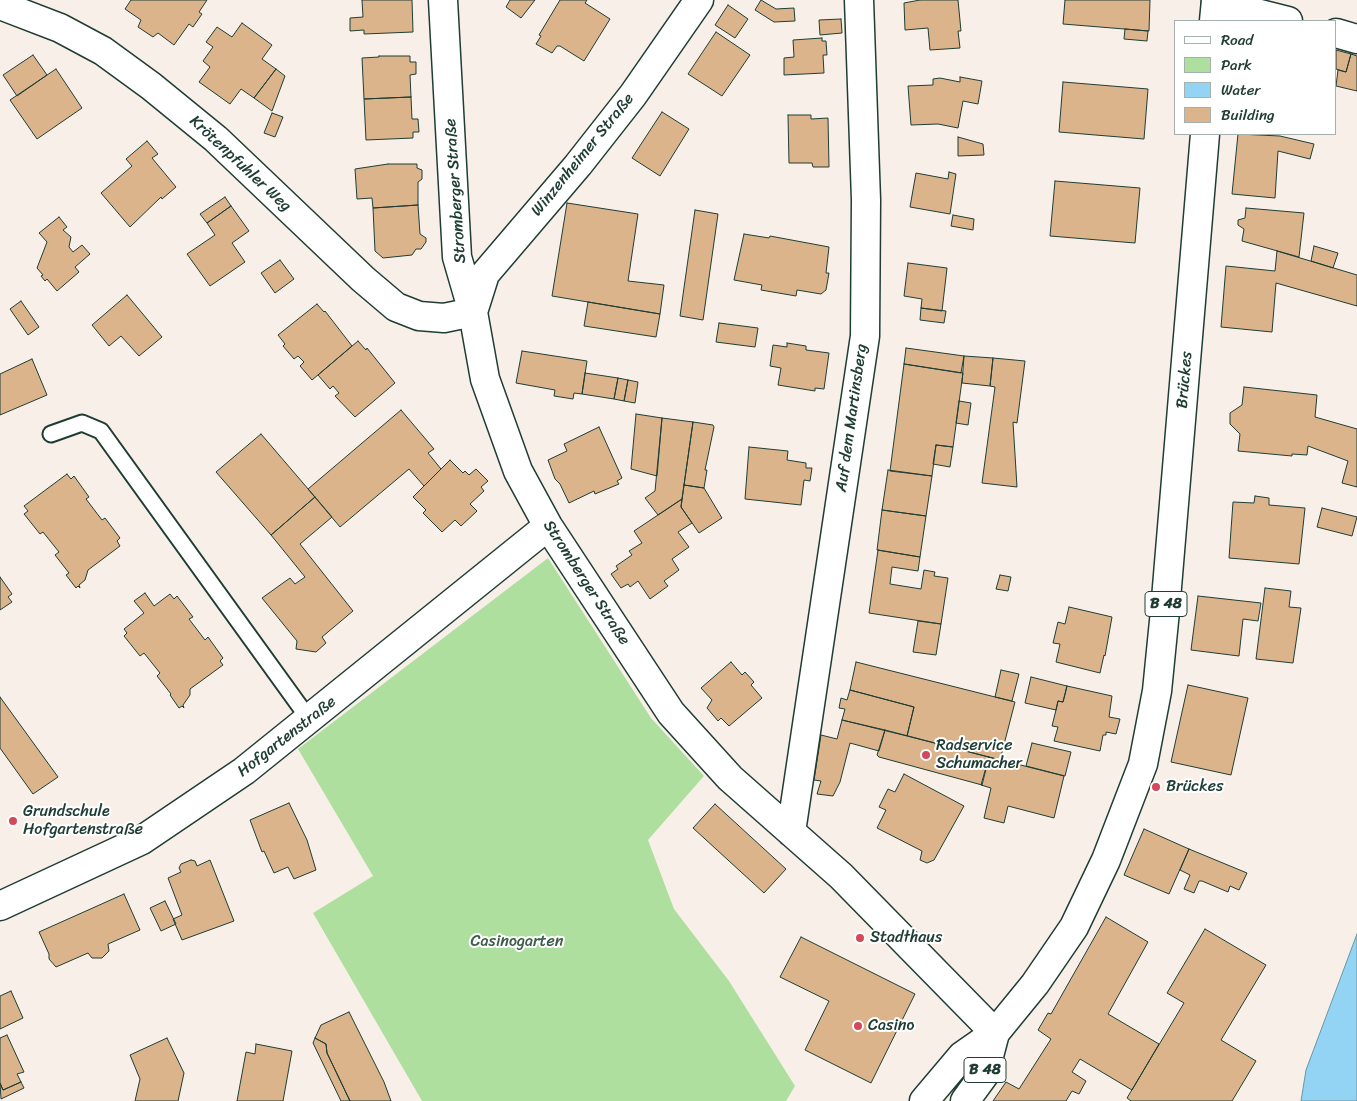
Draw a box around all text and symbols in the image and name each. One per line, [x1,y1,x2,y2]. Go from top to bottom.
legend [1174,20,1337,135]
text: Road [1221,27,1253,53]
text: Park [1221,52,1252,78]
text: Water [1221,77,1261,103]
street label: Winzenheimer Straße [528,90,638,220]
text: Building [1221,102,1275,128]
street label: Krötenpfuhler Weg [185,112,295,216]
street label: Stromberger Straße [441,118,471,264]
street label: Auf dem Martinsberg [832,343,872,493]
street label: Brückes [1173,351,1197,409]
street label: Stromberger Straße [538,517,634,649]
road number: B 48 [1145,592,1187,616]
street label: Hofgartenstraße [234,693,340,781]
place label: Radservice Schumacher [936,736,1022,774]
marker: Radservice Schumacher [920,749,932,761]
place label: Brückes [1166,777,1223,797]
marker: Brückes [1150,781,1162,793]
place label: Grundschule Hofgartenstraße [23,802,143,840]
marker: Grundschule Hofgartenstraße [7,815,19,827]
place label: Stadthaus [870,928,942,948]
park label: Casinogarten [471,932,563,952]
marker: Stadthaus [854,932,866,944]
place label: Casino [868,1016,914,1036]
marker: Casino [852,1020,864,1032]
road number: B 48 [964,1058,1006,1082]

